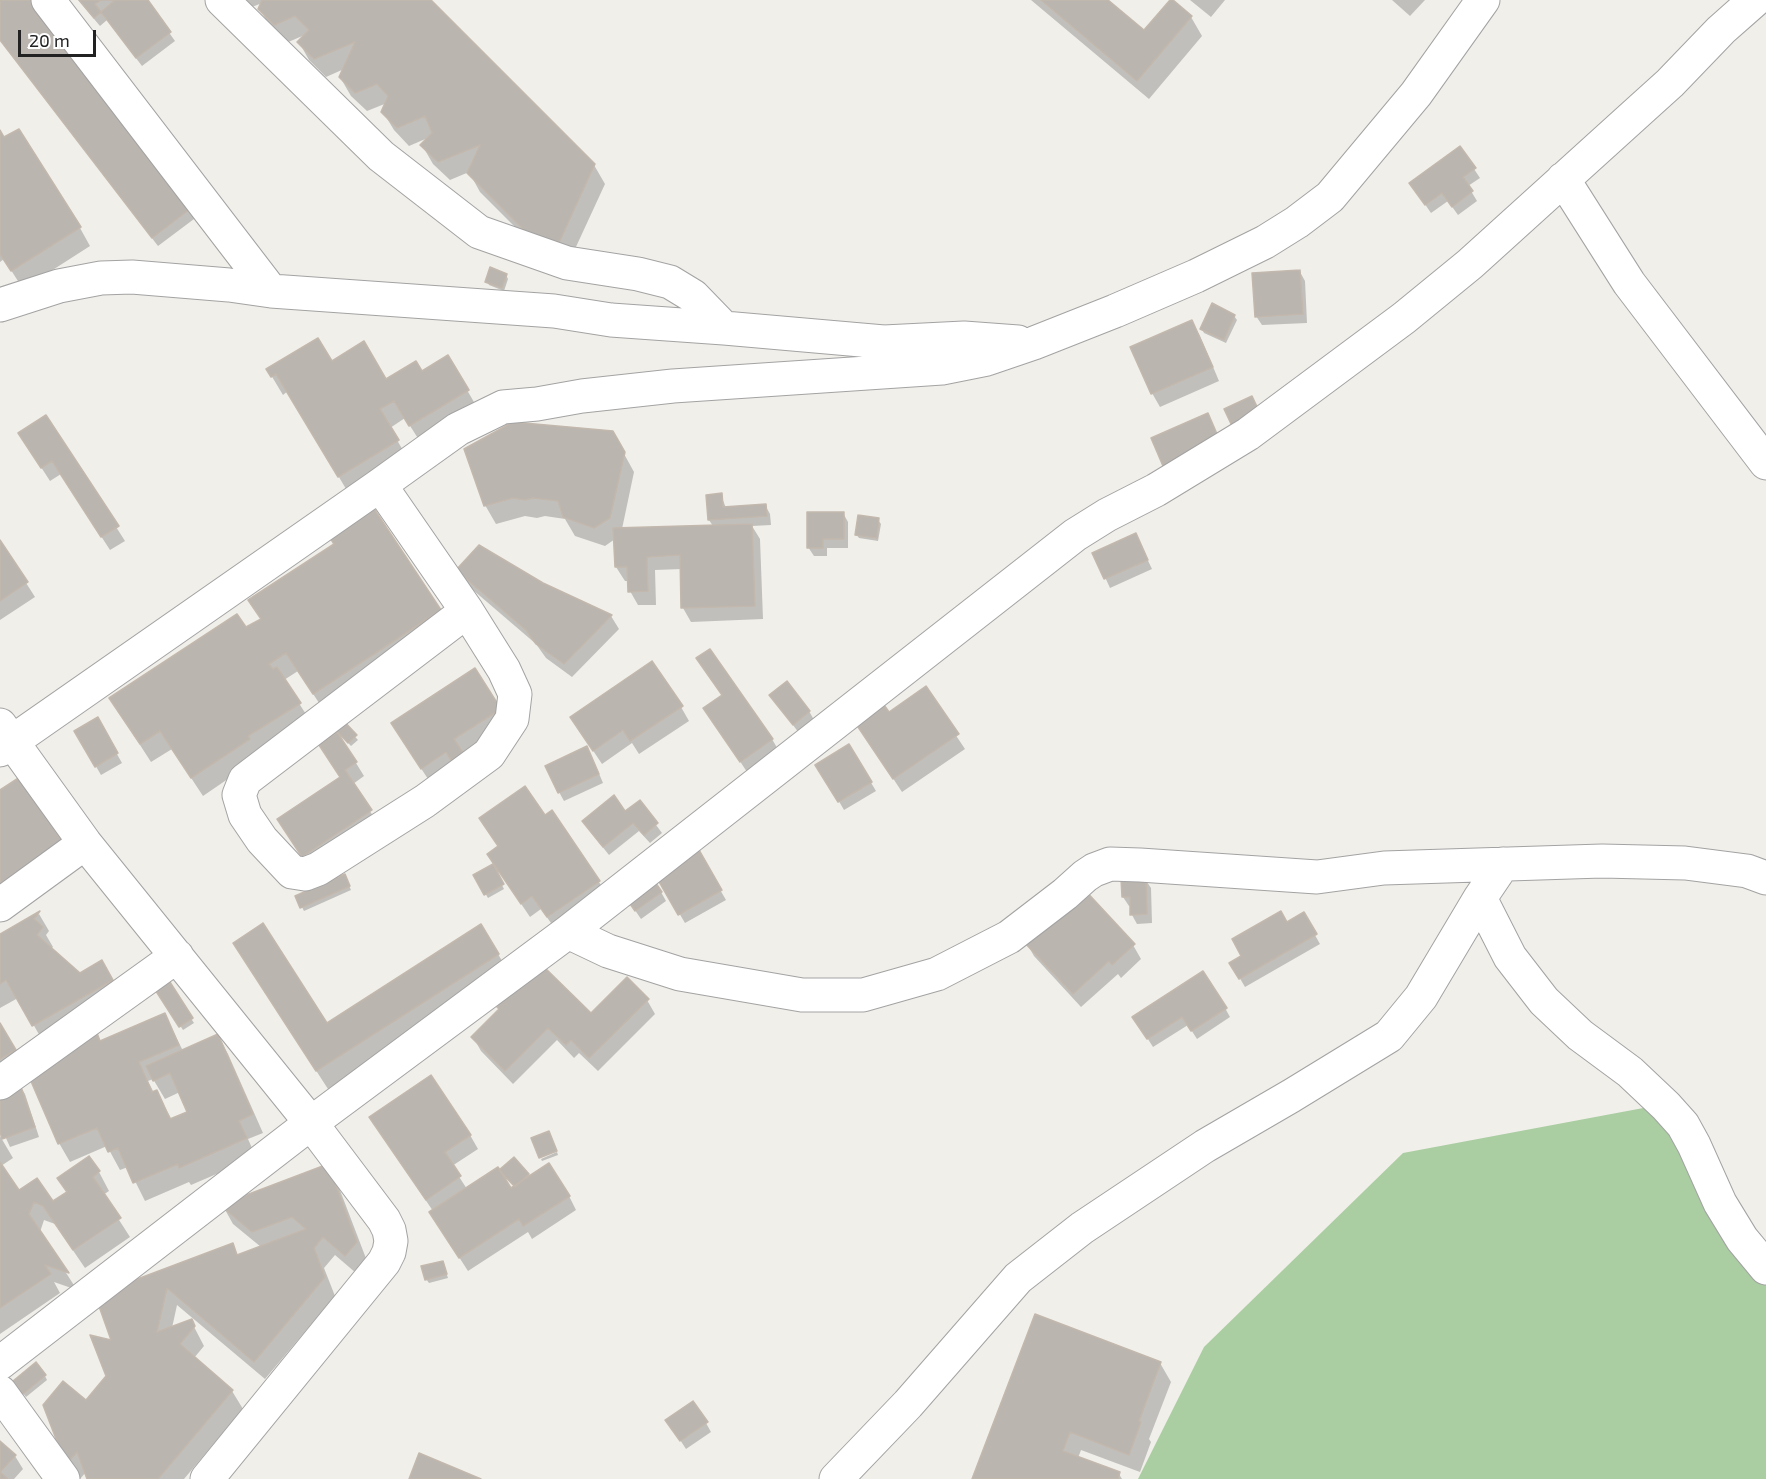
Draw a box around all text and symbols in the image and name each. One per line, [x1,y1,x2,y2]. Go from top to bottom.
scale bar [21,18,99,56]
text: 20 m [29,29,70,51]

